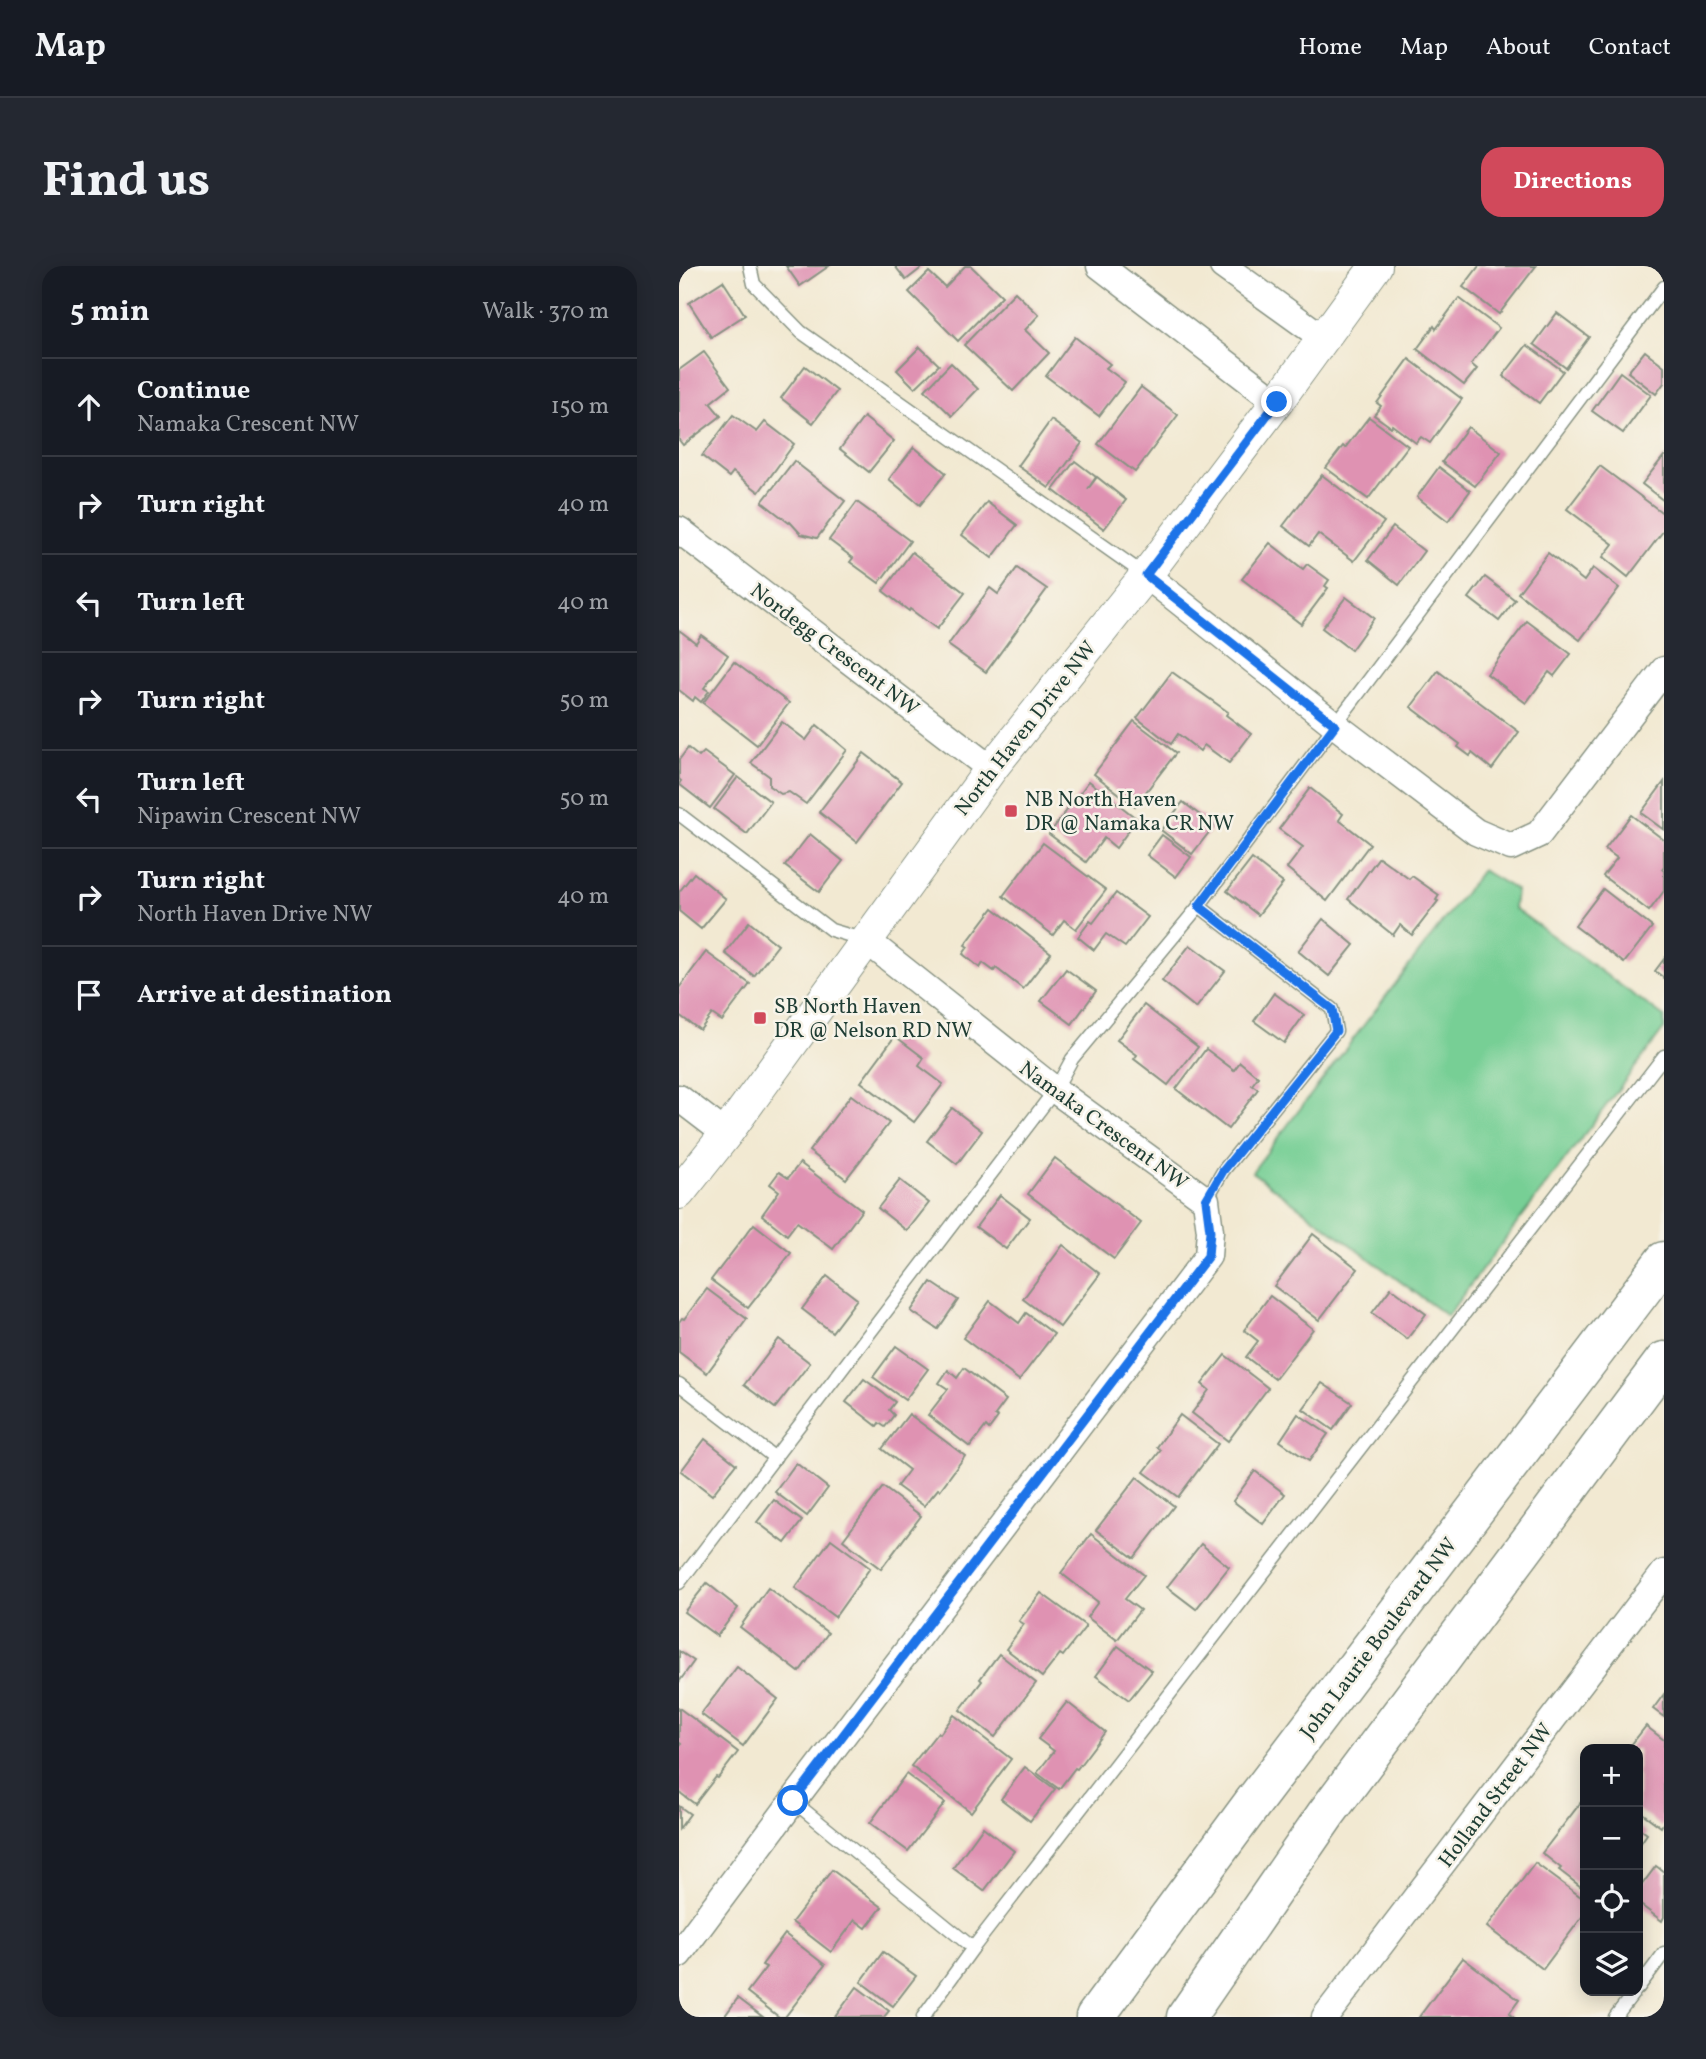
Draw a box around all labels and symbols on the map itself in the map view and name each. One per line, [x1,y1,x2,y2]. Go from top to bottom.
route end [1261,386,1292,417]
street label: Nordegg Crescent NW [744,577,925,723]
street label: North Haven Drive NW [949,635,1104,823]
place label: NB North Haven DR @ Namaka CR NW [1025,786,1234,839]
marker: NB North Haven DR @ Namaka CR NW [1003,803,1019,819]
place label: SB North Haven DR @ Nelson RD NW [774,993,972,1046]
marker: SB North Haven DR @ Nelson RD NW [752,1010,768,1026]
street label: Namaka Crescent NW [1013,1055,1194,1198]
street label: John Laurie Boulevard NW [1294,1532,1465,1746]
street label: Holland Street NW [1432,1718,1560,1874]
route start [777,1785,808,1816]

